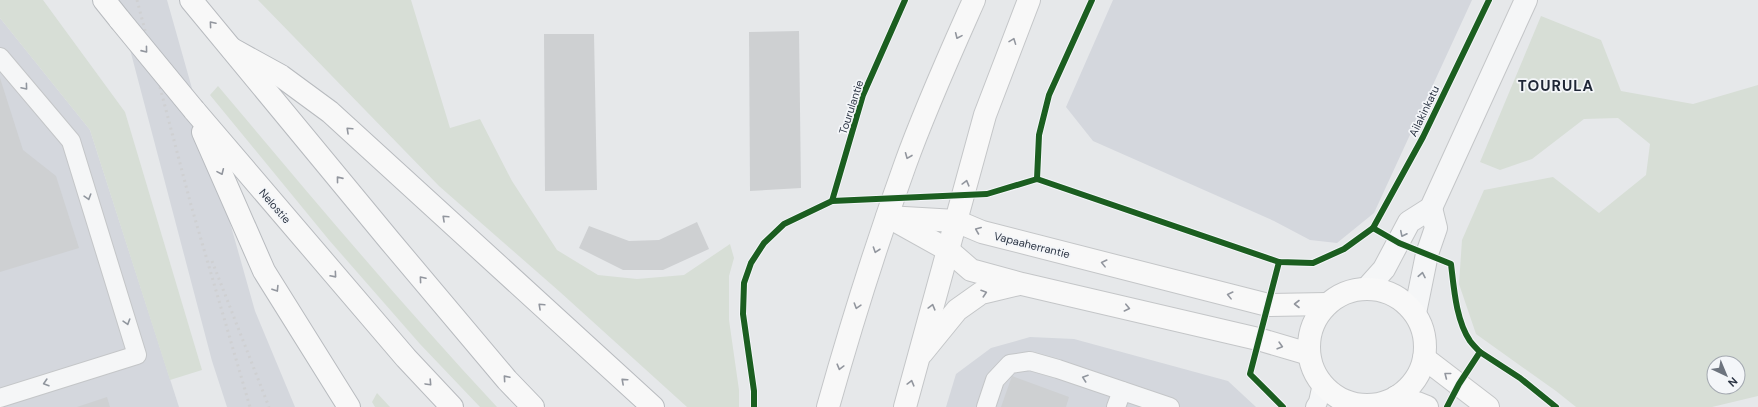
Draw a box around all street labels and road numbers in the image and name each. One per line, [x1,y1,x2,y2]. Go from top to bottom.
street label: Tourulantie [836,78,866,136]
street label: Ailakinkatu [1406,83,1442,139]
street label: Nelostie [256,186,294,226]
street label: Vapaaherrantie [993,229,1071,261]

